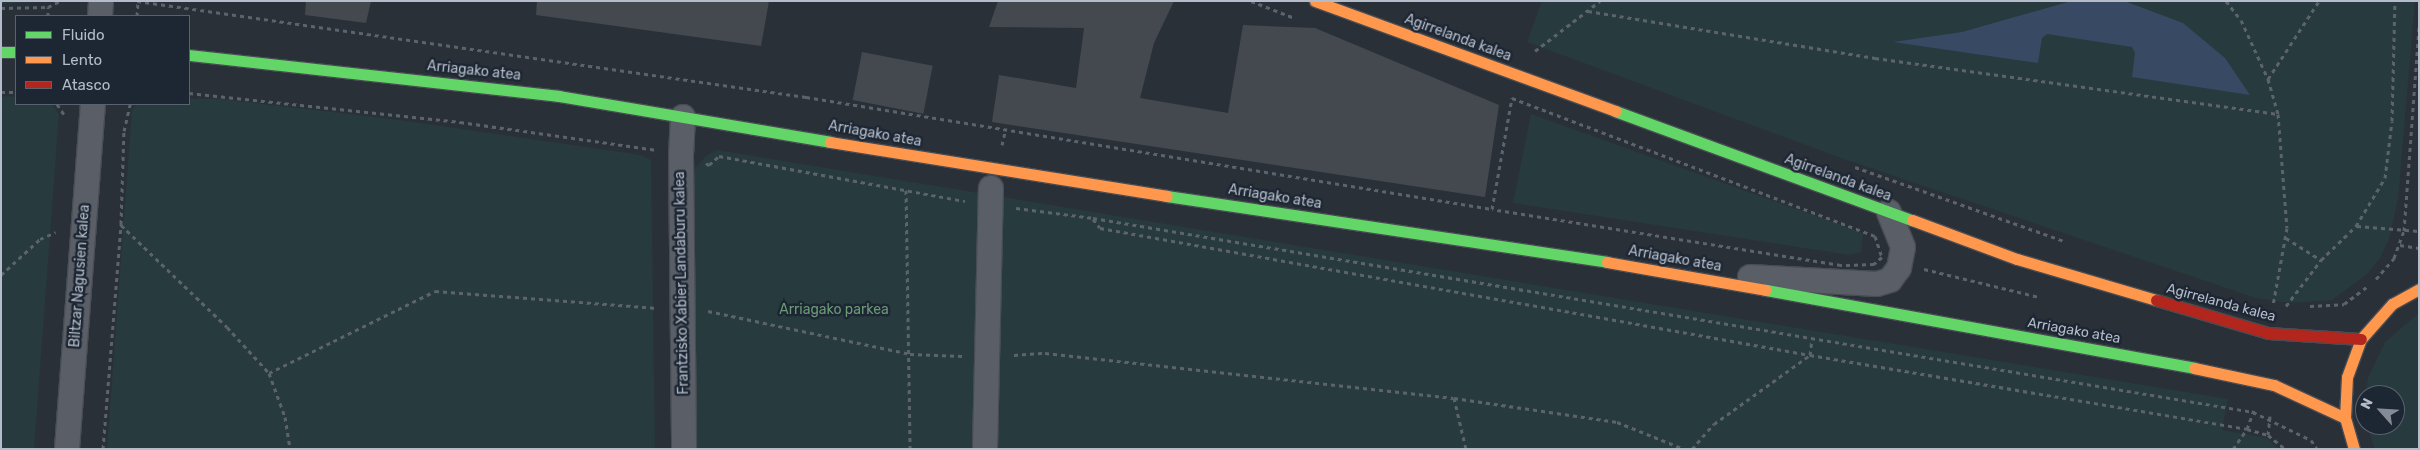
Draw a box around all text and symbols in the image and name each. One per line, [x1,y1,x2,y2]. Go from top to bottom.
street label: Agirrelanda kalea [1402,11,1514,65]
legend [15,15,190,105]
text: Fluido [62,26,105,44]
text: Lento [62,51,102,69]
street label: Arriagako atea [426,58,522,84]
text: Atasco [62,76,110,94]
street label: Arriagako atea [827,118,923,150]
street label: Agirrelanda kalea [1782,151,1894,205]
street label: Frantzisko Xabier Landaburu kalea [672,171,692,395]
street label: Arriagako atea [1227,181,1323,213]
street label: Biltzar Nagusien kalea [67,204,93,348]
street label: Arriagako atea [1627,243,1723,275]
street label: Agirrelanda kalea [2165,280,2277,326]
park label: Arriagako parkea [779,302,889,318]
street label: Arriagako atea [2026,315,2122,347]
north arrow [2355,385,2405,435]
text: N [2357,395,2377,412]

